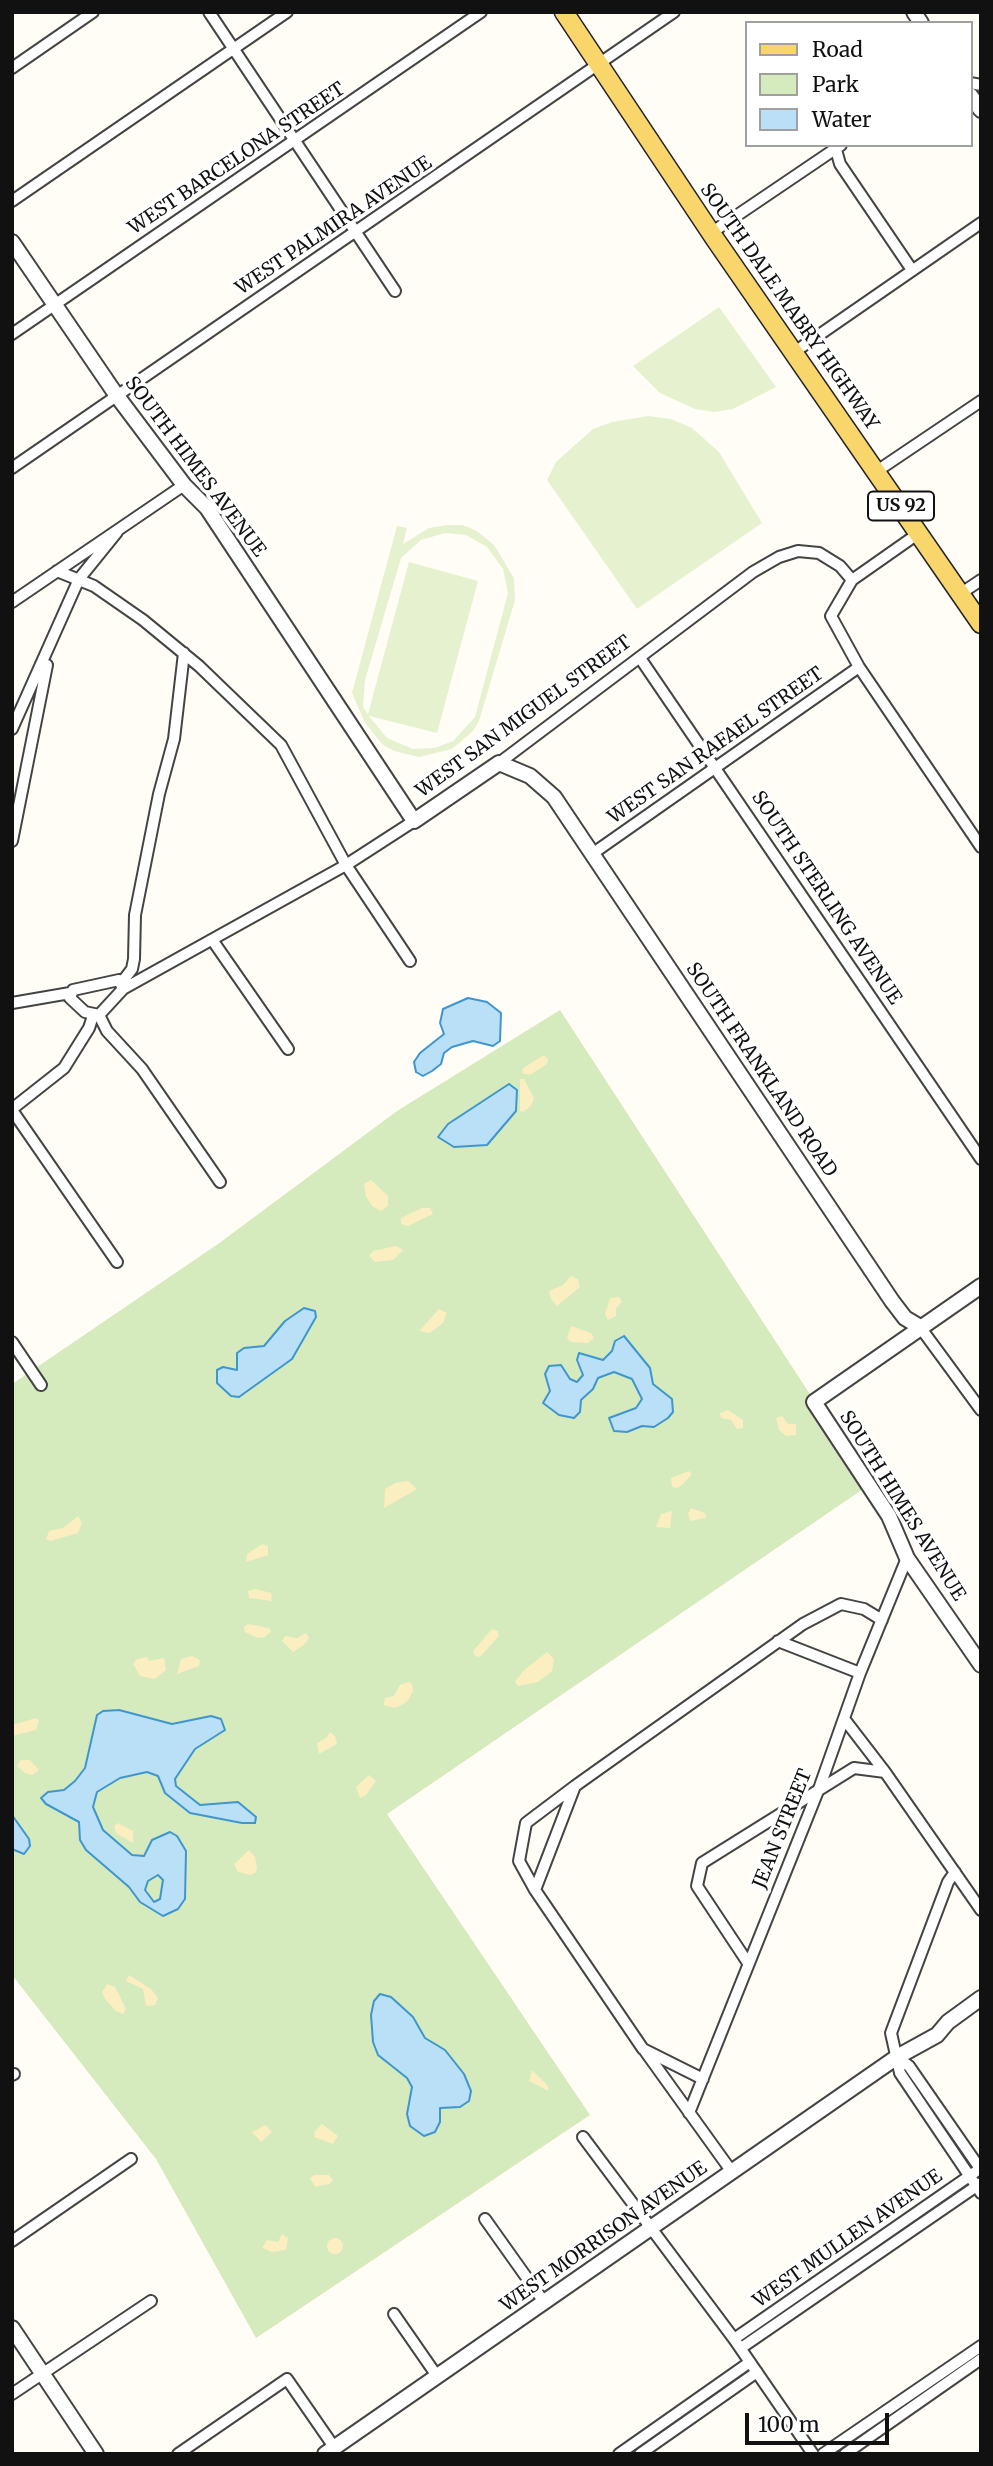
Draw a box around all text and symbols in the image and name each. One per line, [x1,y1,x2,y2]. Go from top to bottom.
legend [744,21,972,147]
text: Road [812,36,863,63]
text: Park [812,71,859,98]
street label: WEST BARCELONA STREET [124,78,350,240]
text: Water [812,106,871,133]
street label: WEST PALMIRA AVENUE [232,152,436,300]
street label: SOUTH DALE MABRY HIGHWAY [695,179,883,435]
street label: SOUTH HIMES AVENUE [120,372,270,562]
road number: US 92 [868,492,934,520]
street label: WEST SAN MIGUEL STREET [412,631,636,803]
street label: WEST SAN RAFAEL STREET [604,663,828,829]
street label: SOUTH STERLING AVENUE [746,787,906,1009]
street label: SOUTH FRANKLAND ROAD [681,959,841,1181]
street label: SOUTH HIMES AVENUE [834,1407,970,1605]
street label: JEAN STREET [749,1766,817,1892]
street label: WEST MORRISON AVENUE [496,2157,712,2317]
street label: WEST MULLEN AVENUE [749,2165,947,2313]
scale bar [748,2400,892,2444]
text: 100 m [758,2411,820,2438]

